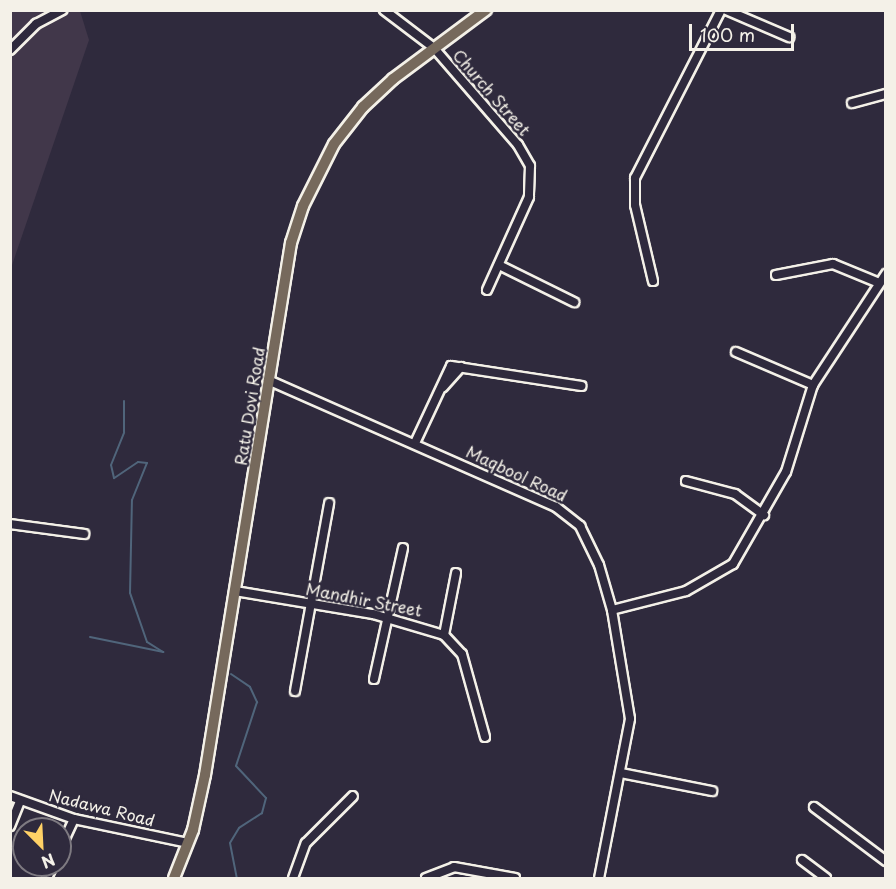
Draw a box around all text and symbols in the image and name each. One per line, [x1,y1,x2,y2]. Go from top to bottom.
scale bar [692,12,797,50]
text: 100 m [700,21,755,48]
street label: Church Street [449,45,535,139]
street label: Ratu Dovi Road [230,346,268,466]
street label: Maqbool Road [463,441,571,505]
street label: Mandhir Street [304,578,424,620]
street label: Nadawa Road [48,785,156,829]
north arrow [12,817,72,877]
text: N [38,848,59,875]

